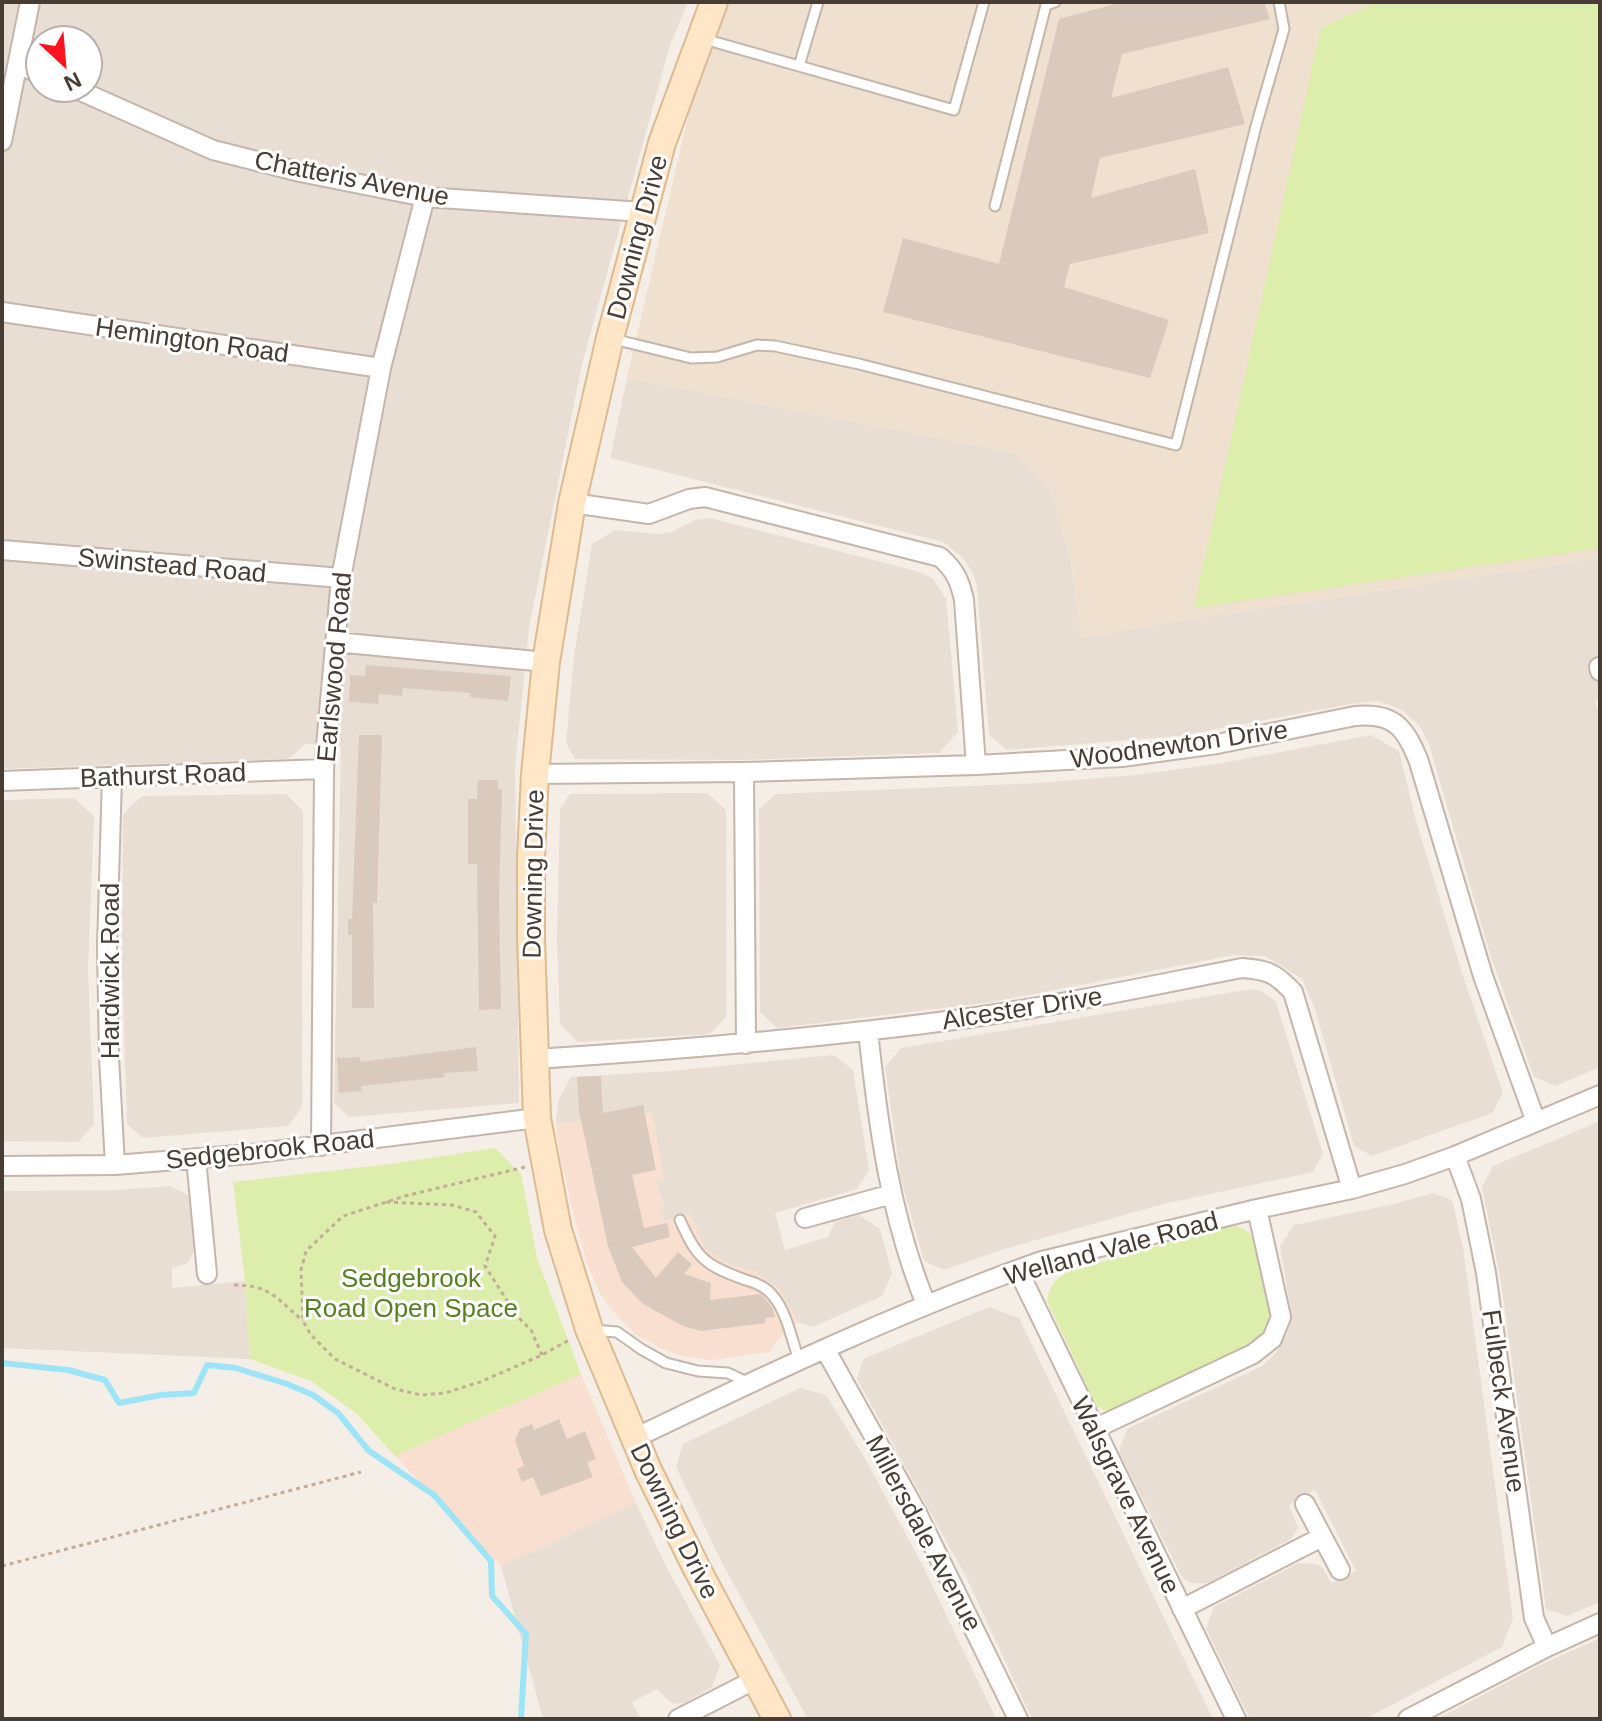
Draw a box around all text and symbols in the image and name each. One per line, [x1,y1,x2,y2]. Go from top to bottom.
north arrow [24,24,104,104]
text: N [60,67,85,96]
street label: Chatteris Avenue [252,144,452,212]
street label: Downing Drive [601,151,673,323]
street label: Hemington Road [93,312,291,368]
street label: Swinstead Road [76,542,268,588]
street label: Earlswood Road [311,571,357,763]
street label: Woodnewton Drive [1068,714,1290,774]
street label: Bathurst Road [79,757,247,793]
street label: Downing Drive [517,789,549,959]
street label: Hardwick Road [95,883,125,1059]
street label: Alcester Drive [940,981,1104,1035]
street label: Sedgebrook Road [164,1123,376,1175]
street label: Welland Vale Road [1001,1205,1221,1291]
park label: Sedgebrook Road Open Space [304,1263,518,1323]
street label: Fulbeck Avenue [1476,1308,1532,1494]
street label: Walsgrave Avenue [1065,1392,1187,1598]
street label: Millersdale Avenue [860,1430,988,1636]
street label: Downing Drive [624,1438,726,1604]

